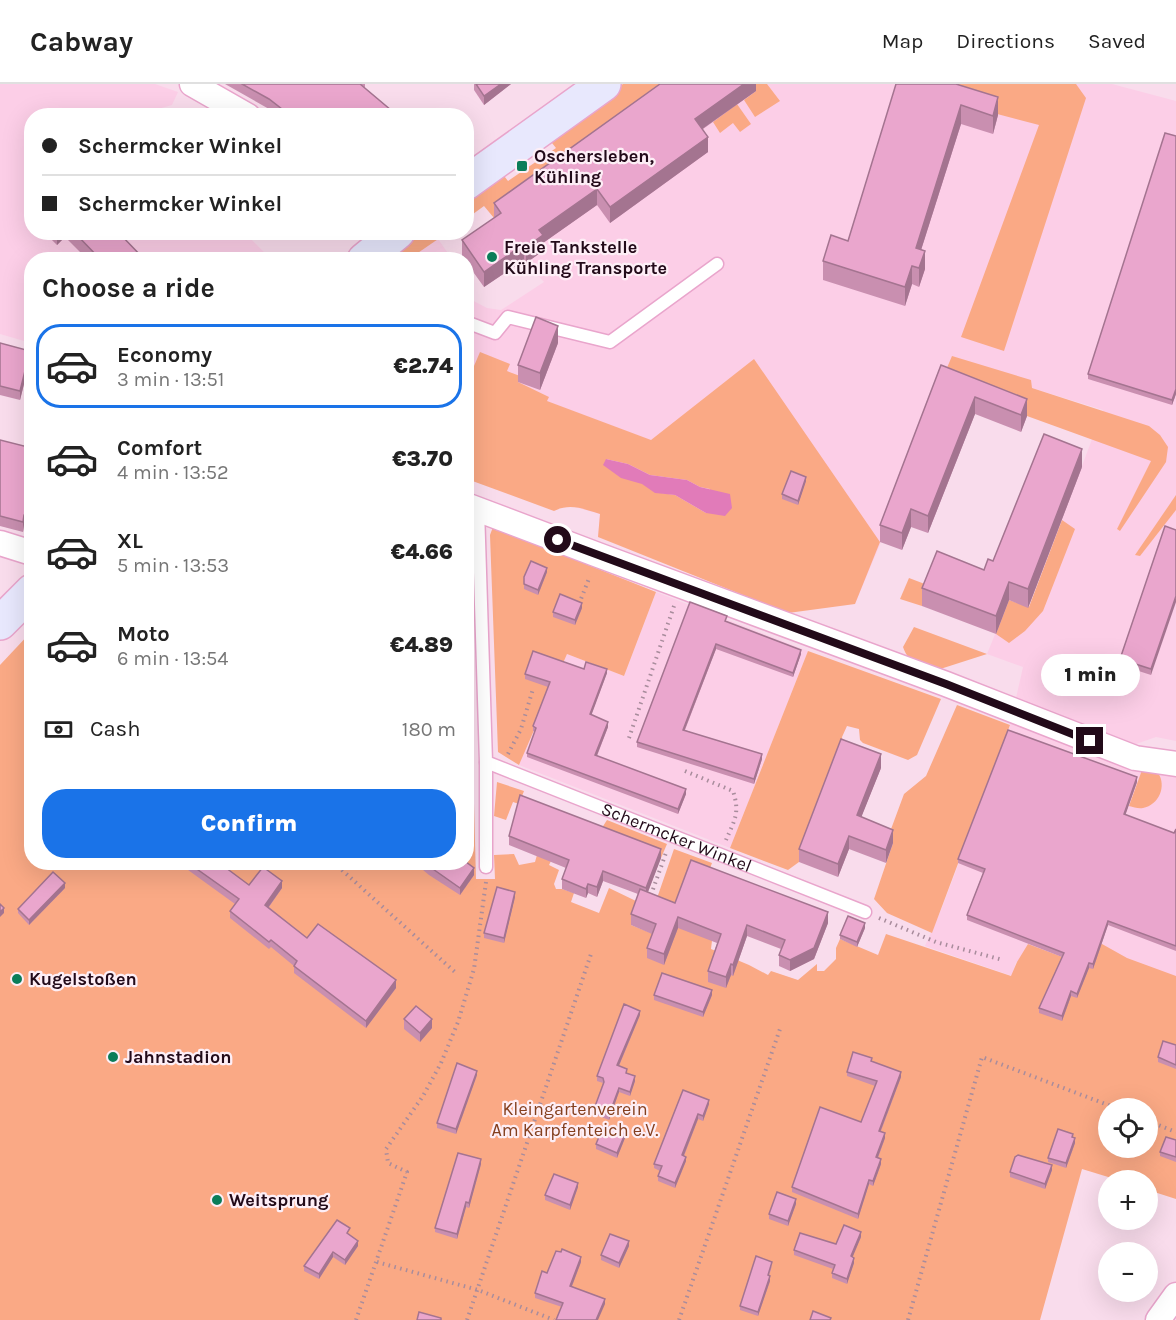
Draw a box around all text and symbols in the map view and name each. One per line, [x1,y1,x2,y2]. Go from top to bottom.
text: Cabway [30,25,133,58]
text: Map [882,29,923,53]
text: Directions [956,29,1055,53]
text: Saved [1088,29,1146,53]
text: Schermcker Winkel [78,133,282,159]
place label: Oschersleben, Kühling [534,145,654,188]
marker: Oschersleben, Kühling [515,159,529,173]
text: Schermcker Winkel [78,191,282,217]
place label: Freie Tankstelle Kühling Transporte [504,236,667,279]
marker: Freie Tankstelle Kühling Transporte [485,250,499,264]
text: Choose a ride [42,272,215,304]
icon: car [45,339,99,393]
text: Economy [117,342,212,368]
text: €2.74 [394,353,453,379]
text: 3 min · 13:51 [117,368,224,391]
icon: car [45,432,99,486]
text: Comfort [117,435,202,461]
text: €3.70 [392,446,453,472]
text: 4 min · 13:52 [117,461,229,484]
icon: car [45,525,99,579]
route start [544,526,571,553]
text: XL [117,528,143,554]
text: €4.66 [391,539,453,565]
text: 5 min · 13:53 [117,554,229,577]
icon: car [45,618,99,672]
text: Moto [117,621,170,647]
text: €4.89 [390,632,453,658]
text: 6 min · 13:54 [117,647,229,670]
callout: 1 min [1040,654,1140,696]
text: 1 min [1064,663,1117,686]
icon: cash [42,713,75,746]
text: Cash [90,716,140,742]
text: 180 m [402,718,456,741]
route end [1076,727,1103,754]
button: Confirm [42,789,456,858]
street label: Schermcker Winkel [598,798,755,877]
place label: Kugelstoßen [29,968,137,990]
marker: Kugelstoßen [10,972,24,986]
place label: Jahnstadion [125,1046,231,1068]
marker: Jahnstadion [106,1050,120,1064]
park label: Kleingartenverein Am Karpfenteich e.V. [491,1098,659,1141]
map controls [1098,1098,1158,1302]
button: locate [1098,1098,1158,1158]
button: + [1098,1170,1158,1230]
place label: Weitsprung [229,1189,329,1211]
marker: Weitsprung [210,1193,224,1207]
button: − [1098,1242,1158,1302]

